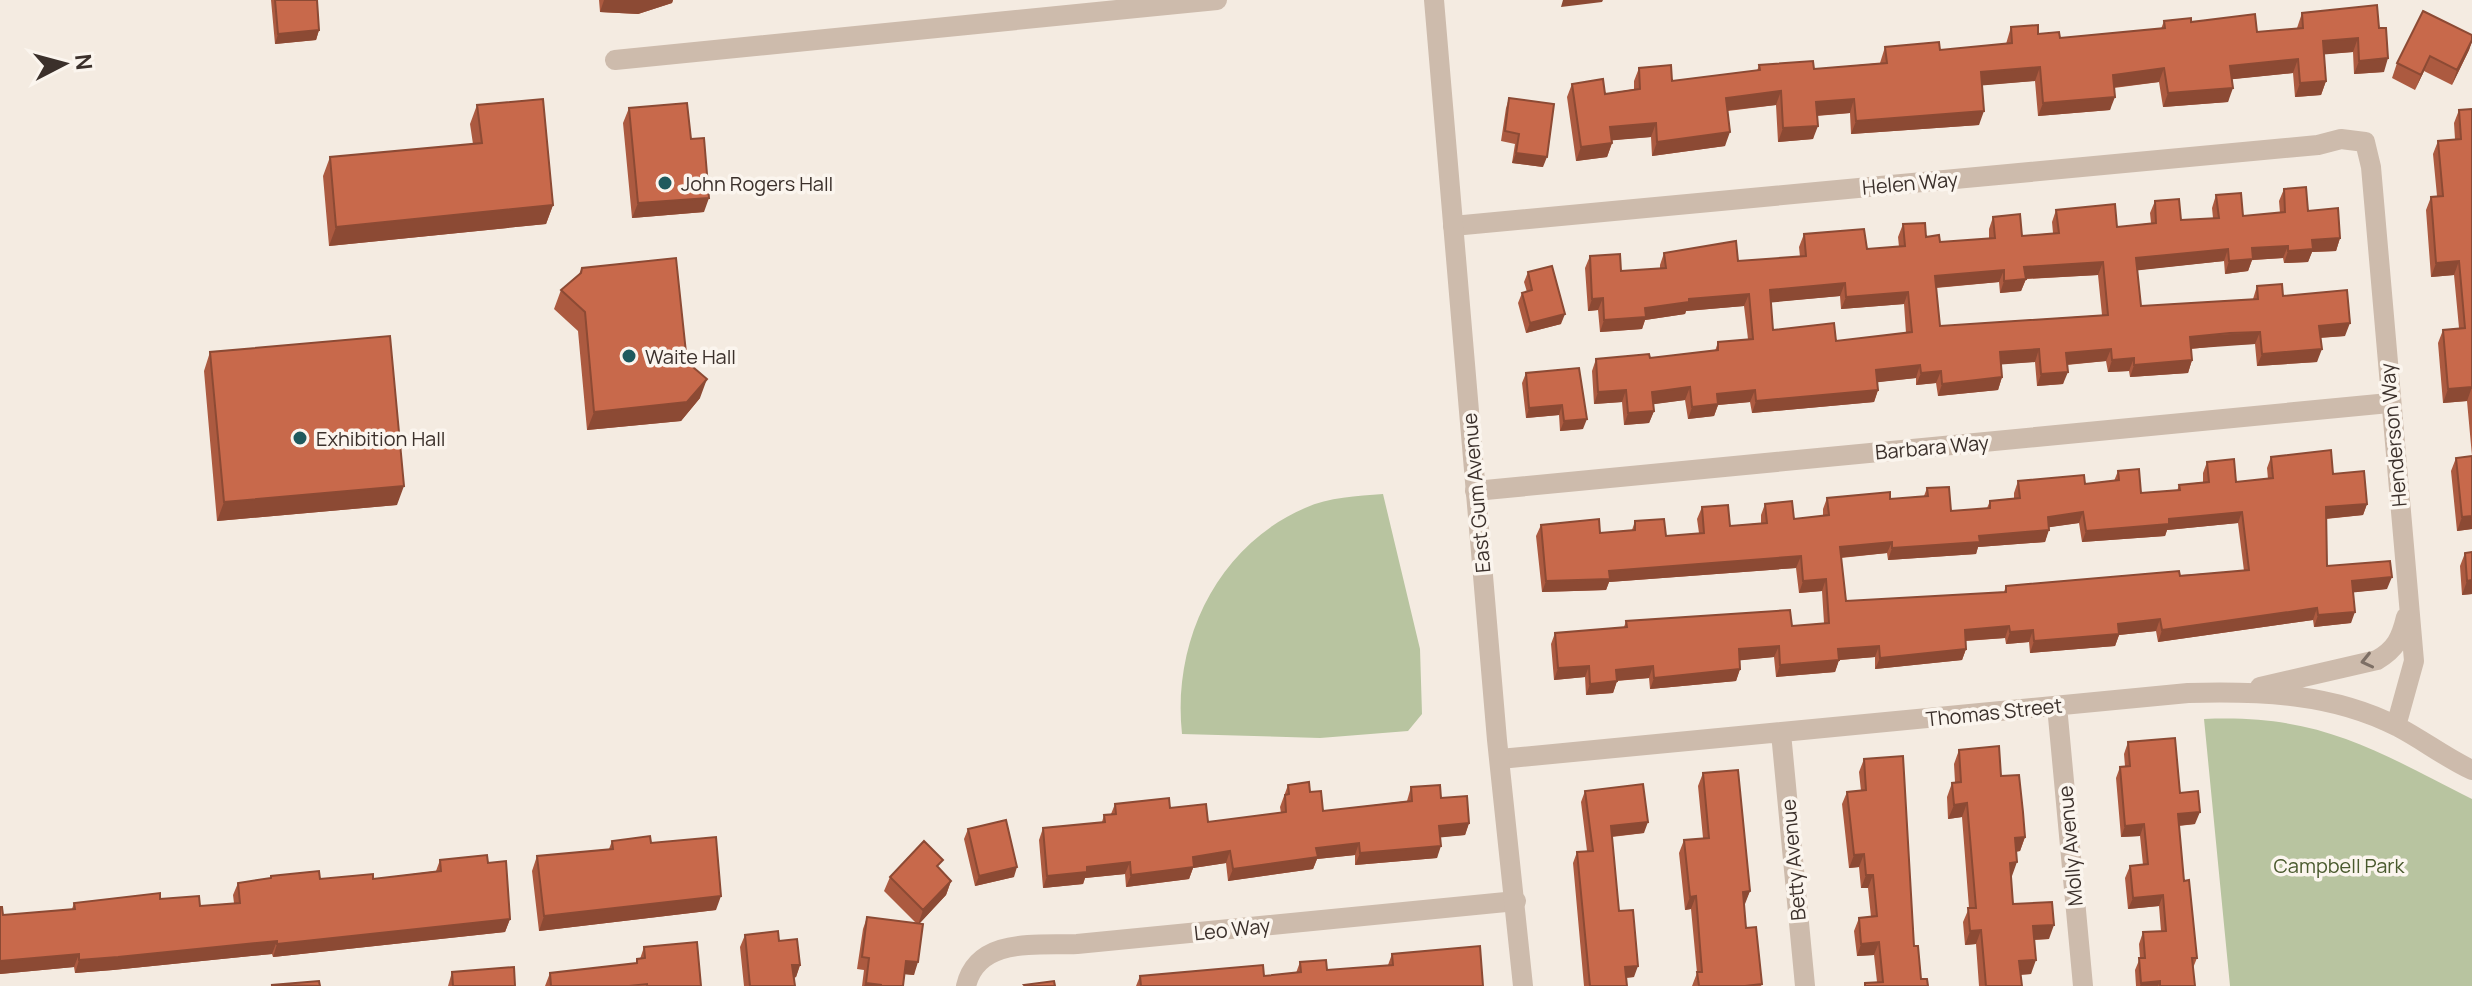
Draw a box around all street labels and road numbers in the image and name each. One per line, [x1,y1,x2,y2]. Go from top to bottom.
street label: Helen Way [1861,165,1960,201]
street label: Henderson Way [2373,361,2413,508]
street label: East Gum Avenue [1456,412,1496,574]
street label: Barbara Way [1874,429,1991,465]
street label: Thomas Street [1924,691,2064,733]
street label: Molly Avenue [2051,785,2089,907]
street label: Betty Avenue [1774,798,1812,922]
street label: Leo Way [1192,912,1272,946]

